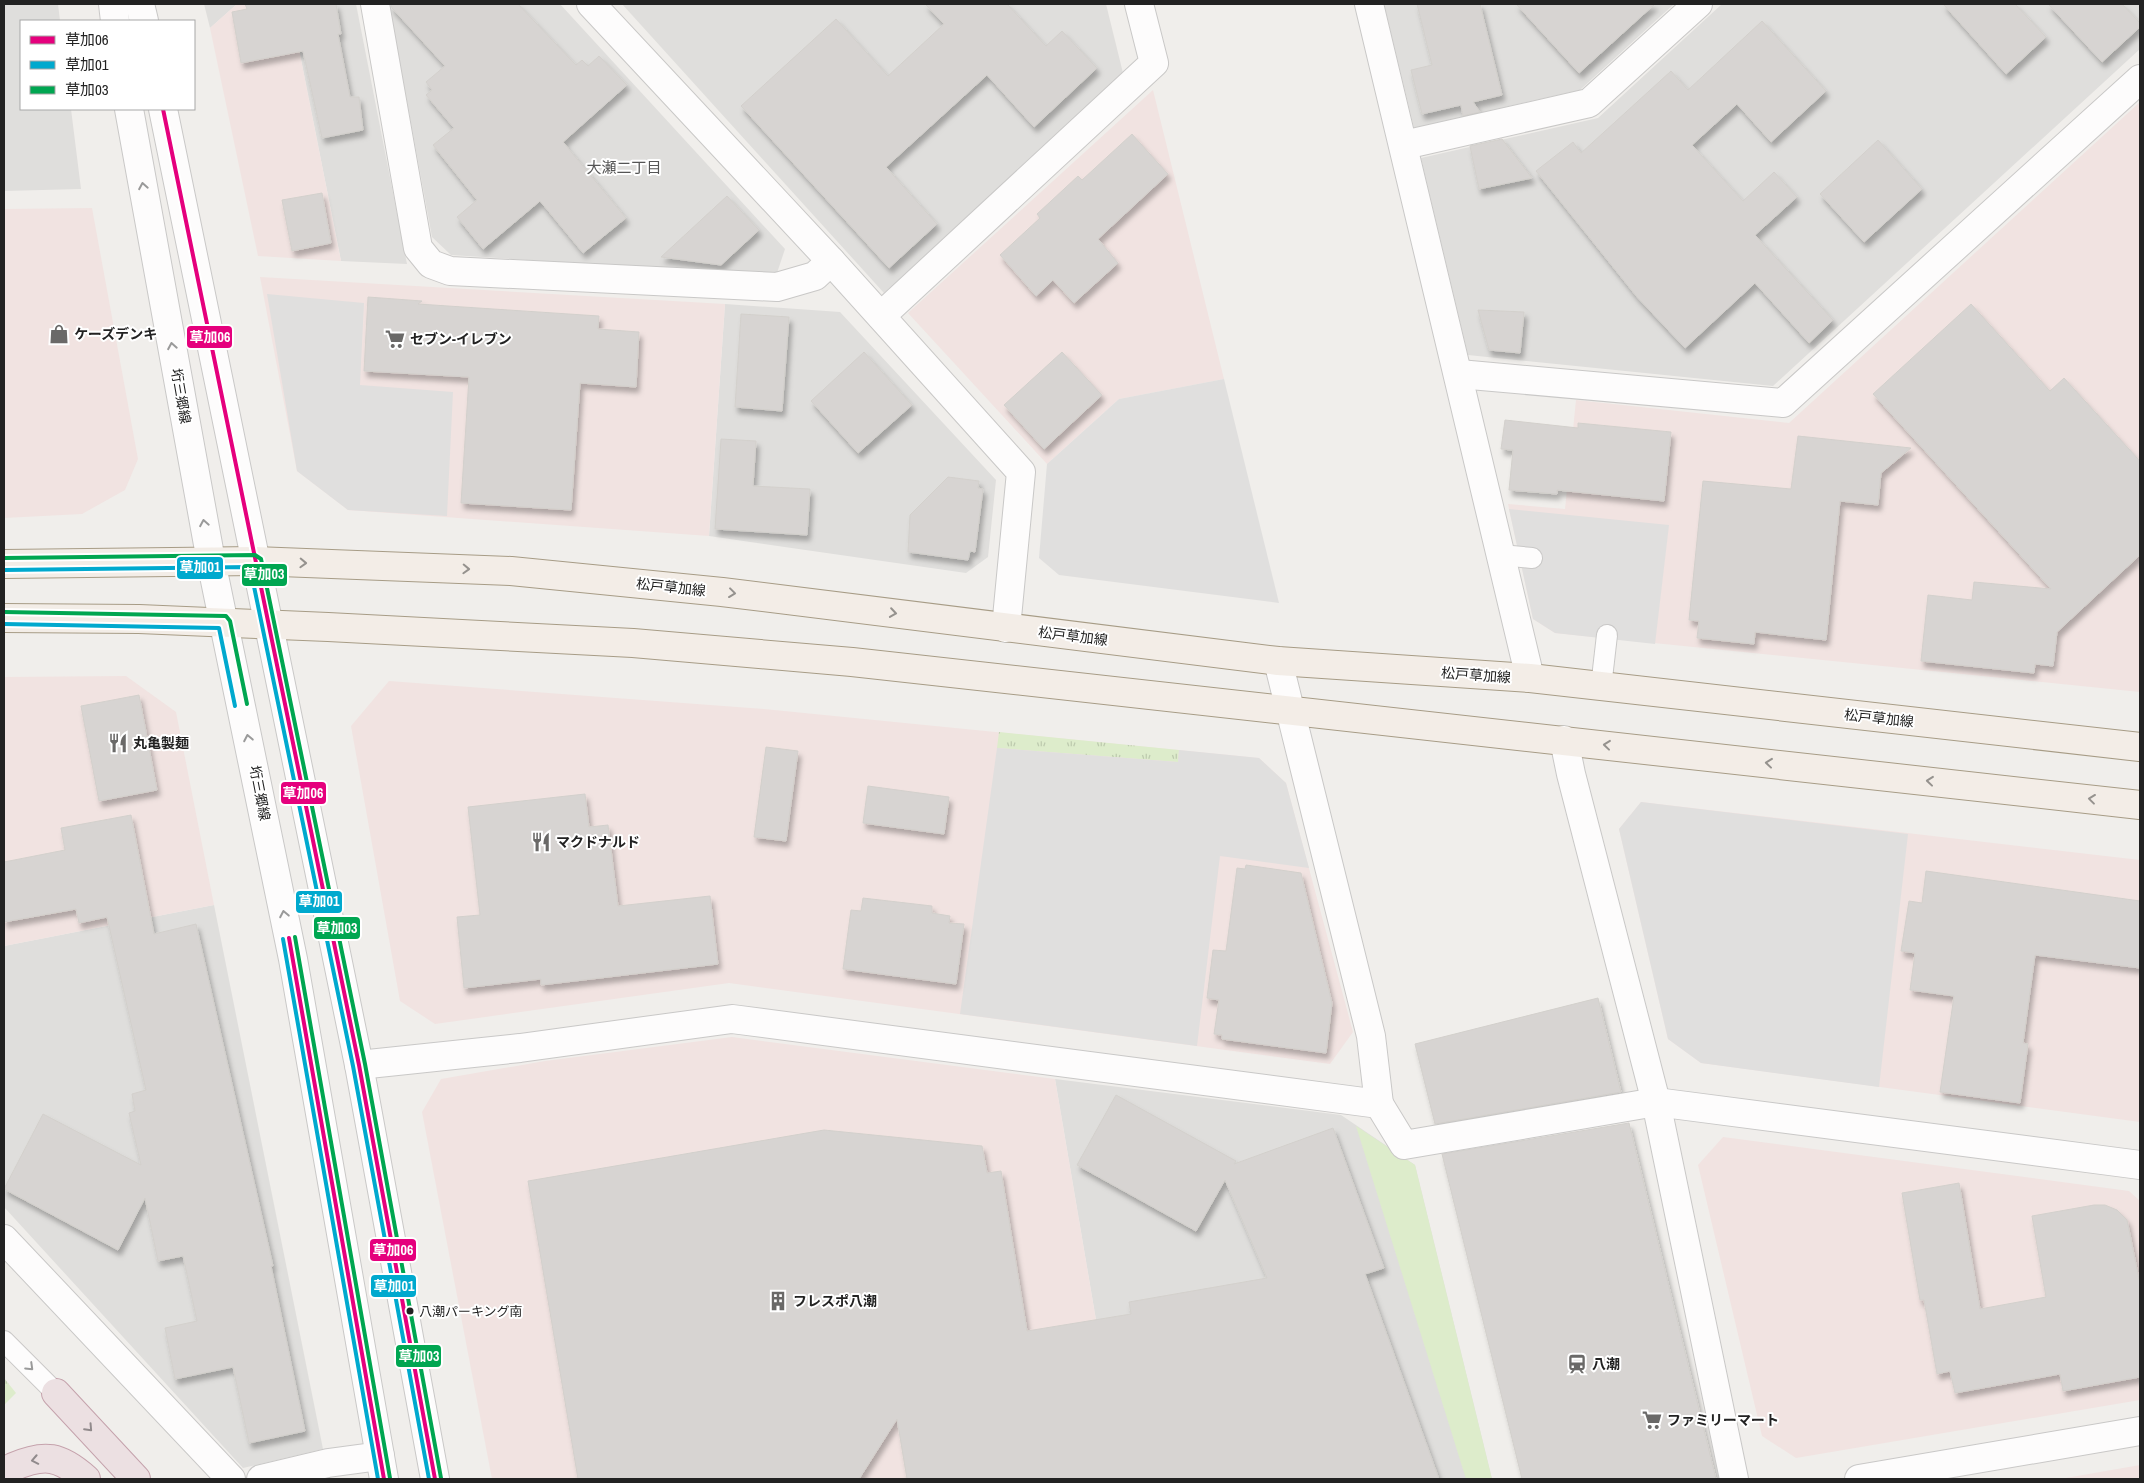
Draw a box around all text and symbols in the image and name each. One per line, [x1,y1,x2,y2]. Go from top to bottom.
legend [20,20,195,110]
text: 草加06 [65,29,109,50]
text: 草加01 [65,54,109,75]
text: 草加03 [65,79,109,100]
district label: 大瀬二丁目 [586,157,662,178]
one-way arrow [138,182,149,190]
shop icon: ケーズデンキ [48,323,70,345]
place label: ケーズデンキ [74,325,157,343]
line badge: 草加06 [186,325,233,349]
text: 草加06 [190,328,230,346]
supermarket icon: セブン-イレブン [384,328,406,350]
place label: セブン-イレブン [410,330,512,348]
one-way arrow [167,341,177,350]
street label: 垳三郷線 [167,367,195,425]
one-way arrow [199,519,209,527]
line badge: 草加01 [176,556,224,580]
text: 草加01 [180,558,221,576]
one-way arrow [300,558,308,568]
line badge: 草加03 [241,563,288,587]
one-way arrow [462,564,470,574]
text: 草加03 [244,565,284,583]
street label: 松戸草加線 [635,574,707,600]
one-way arrow [728,587,736,598]
one-way arrow [889,608,898,618]
street label: 松戸草加線 [1037,623,1109,649]
street label: 松戸草加線 [1440,664,1512,686]
street label: 松戸草加線 [1843,705,1915,731]
restaurant icon: 丸亀製麺 [107,732,129,754]
one-way arrow [244,733,254,742]
place label: 丸亀製麺 [133,734,189,752]
one-way arrow [1603,740,1611,751]
one-way arrow [1765,758,1773,769]
street label: 垳三郷線 [246,764,274,822]
one-way arrow [1926,776,1934,787]
line badge: 草加06 [280,781,327,805]
text: 草加06 [283,784,323,802]
one-way arrow [2088,794,2096,805]
restaurant icon: マクドナルド [530,831,552,853]
place label: マクドナルド [556,833,640,851]
line badge: 草加01 [295,890,343,914]
text: 草加01 [299,892,340,910]
one-way arrow [279,910,290,919]
line badge: 草加03 [313,916,361,940]
text: 草加03 [317,919,357,937]
line badge: 草加06 [369,1238,417,1262]
text: 草加06 [373,1241,413,1259]
line badge: 草加01 [370,1274,417,1298]
text: 草加01 [374,1277,415,1295]
building icon: フレスポ八潮 [767,1290,789,1312]
place label: フレスポ八潮 [793,1292,877,1310]
place label: 八潮パーキング南 [419,1303,523,1320]
marker: 八潮パーキング南 [405,1306,415,1316]
line badge: 草加03 [395,1344,442,1368]
text: 草加03 [399,1347,439,1365]
station icon: 八潮 [1566,1353,1588,1375]
place label: 八潮 [1592,1355,1620,1373]
one-way arrow [24,1361,33,1370]
supermarket icon: ファミリーマート [1641,1409,1663,1431]
place label: ファミリーマート [1667,1411,1779,1429]
one-way arrow [83,1423,92,1432]
one-way arrow [30,1454,39,1464]

